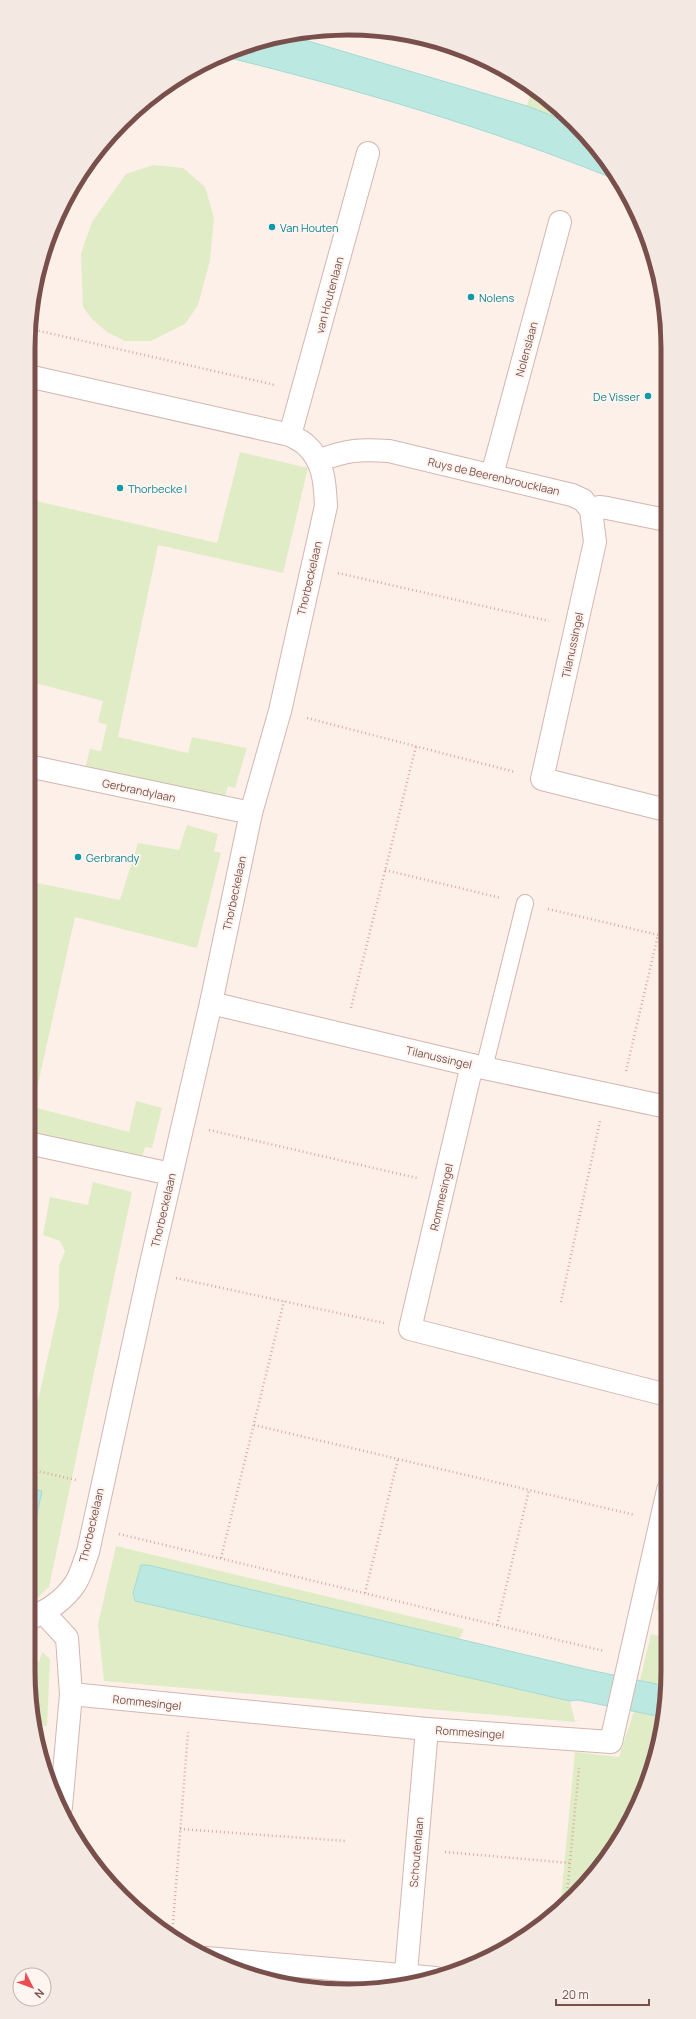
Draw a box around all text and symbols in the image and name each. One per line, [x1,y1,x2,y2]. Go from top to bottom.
place label: Van Houten [280,220,339,235]
marker: Van Houten [267,222,277,232]
street label: van Houtenlaan [312,255,346,335]
place label: Nolens [479,290,514,305]
marker: Nolens [466,292,476,302]
street label: Nolenslaan [511,320,541,378]
place label: De Visser [593,389,640,404]
marker: De Visser [643,391,653,401]
street label: Ruys de Beerenbroucklaan [427,454,561,498]
place label: Thorbecke I [128,481,187,496]
marker: Thorbecke I [115,483,125,493]
street label: Thorbeckelaan [293,539,325,617]
street label: Tilanussingel [558,611,586,679]
street label: Gerbrandylaan [101,775,177,805]
place label: Gerbrandy [86,850,140,865]
marker: Gerbrandy [73,852,83,862]
street label: Thorbeckelaan [219,854,249,932]
street label: Tilanussingel [405,1042,473,1072]
street label: Rommesingel [426,1162,456,1232]
street label: Thorbeckelaan [147,1171,179,1249]
street label: Thorbeckelaan [75,1486,107,1564]
street label: Rommesingel [112,1691,182,1713]
street label: Rommesingel [435,1722,505,1742]
street label: Schoutenlaan [405,1816,427,1888]
north arrow [12,1967,52,2007]
scale bar [556,1981,649,2007]
text: N [32,1986,48,2002]
text: 20 m [562,1986,589,2003]

